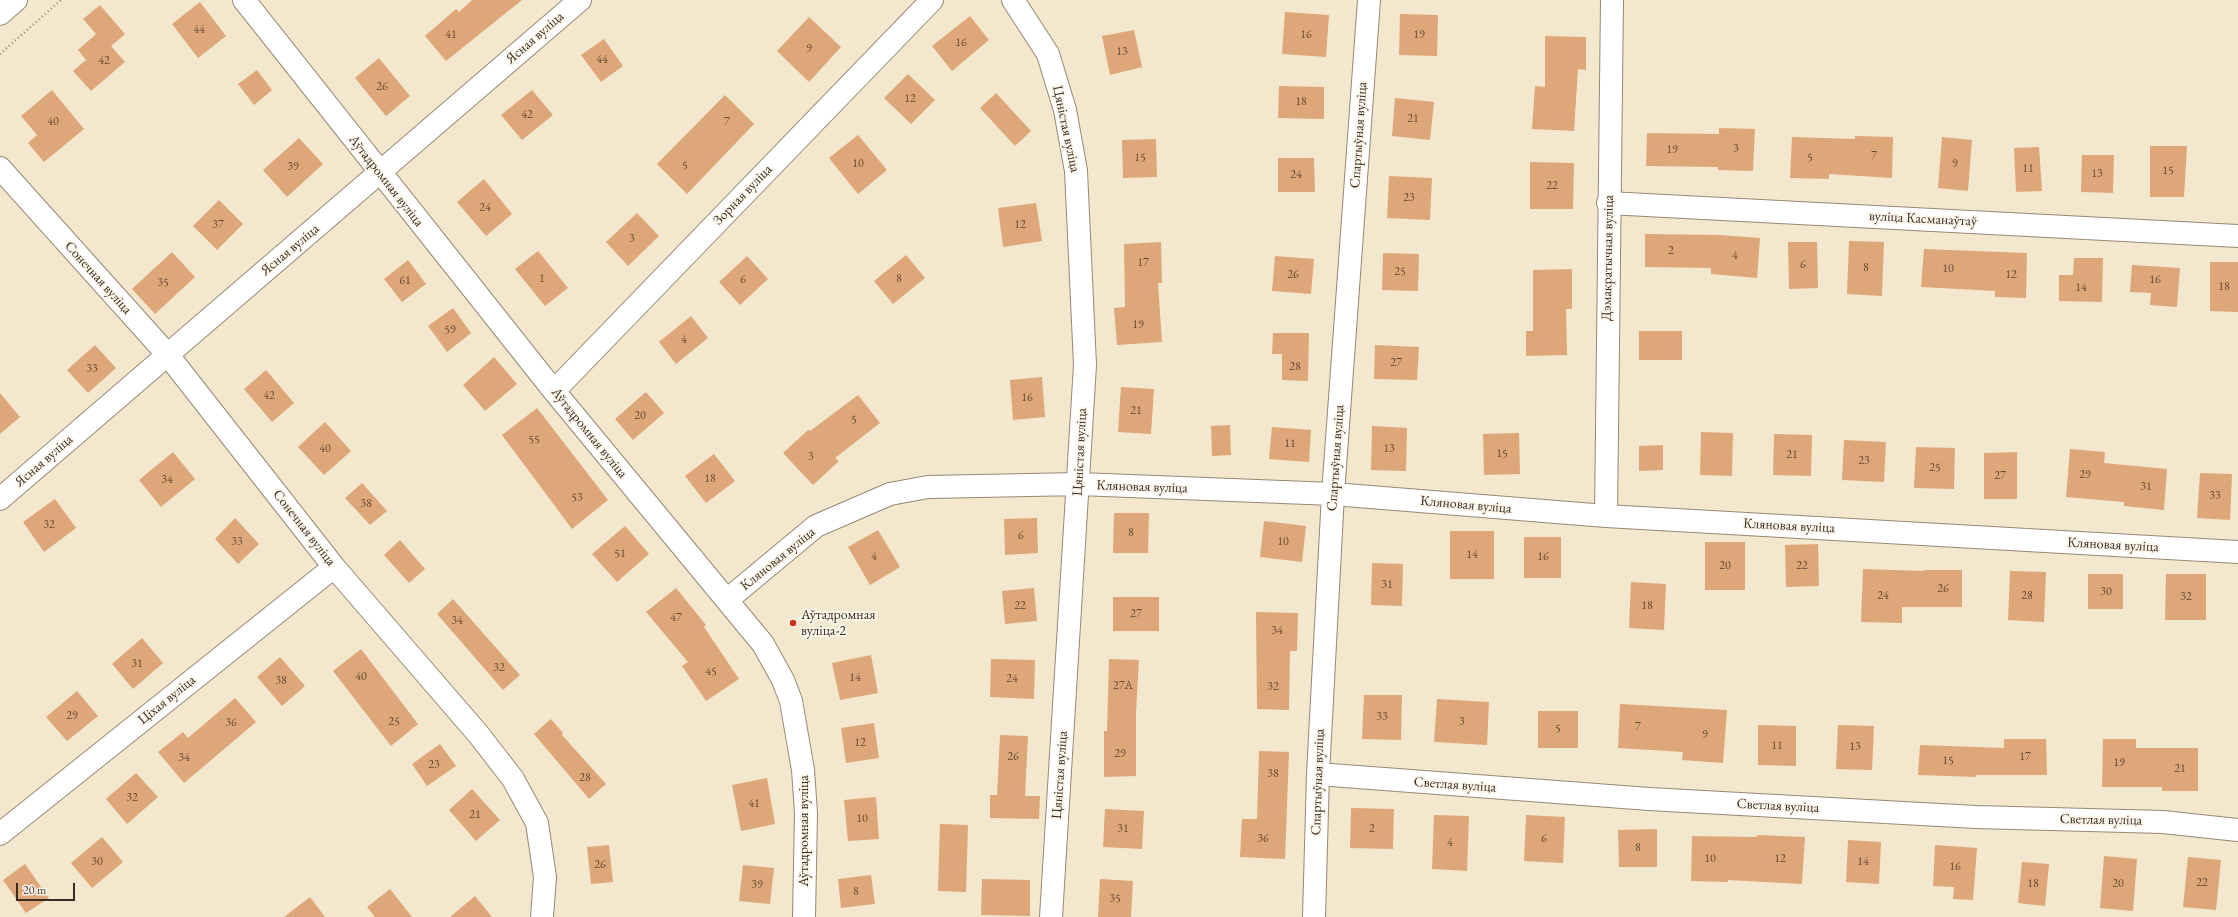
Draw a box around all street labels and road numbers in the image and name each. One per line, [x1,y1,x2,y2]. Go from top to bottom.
street label: Ясная вуліца [503,8,567,68]
street label: Спартыўная вуліца [1347,81,1371,189]
street label: Цяністая вуліца [1049,84,1083,174]
street label: Аўтадромная вуліца [345,132,427,230]
street label: Зорная вуліца [710,161,776,229]
street label: Дэмакратычная вуліца [1599,195,1617,321]
street label: вуліца Касманаўтаў [1868,208,1978,230]
street label: Ясная вуліца [257,221,323,279]
street label: Сонечная вуліца [61,238,135,318]
street label: Аўтадромная вуліца [547,384,631,482]
street label: Спартыўная вуліца [1324,404,1348,512]
street label: Цяністая вуліца [1069,407,1091,497]
street label: Ясная вуліца [12,431,76,491]
street label: Кляновая вуліца [1096,477,1188,497]
street label: Сонечная вуліца [269,486,339,570]
street label: Кляновая вуліца [1420,493,1512,517]
street label: Кляновая вуліца [1743,515,1835,537]
street label: Кляновая вуліца [737,524,819,594]
street label: Кляновая вуліца [2067,534,2159,556]
street label: Ціхая вуліца [135,672,199,728]
street label: Спартыўная вуліца [1308,728,1328,836]
street label: Цяністая вуліца [1049,730,1071,820]
street label: Светлая вуліца [1413,774,1497,796]
street label: Аўтадромная вуліца [796,775,812,887]
street label: Светлая вуліца [1736,795,1820,817]
street label: Светлая вуліца [2060,811,2142,829]

